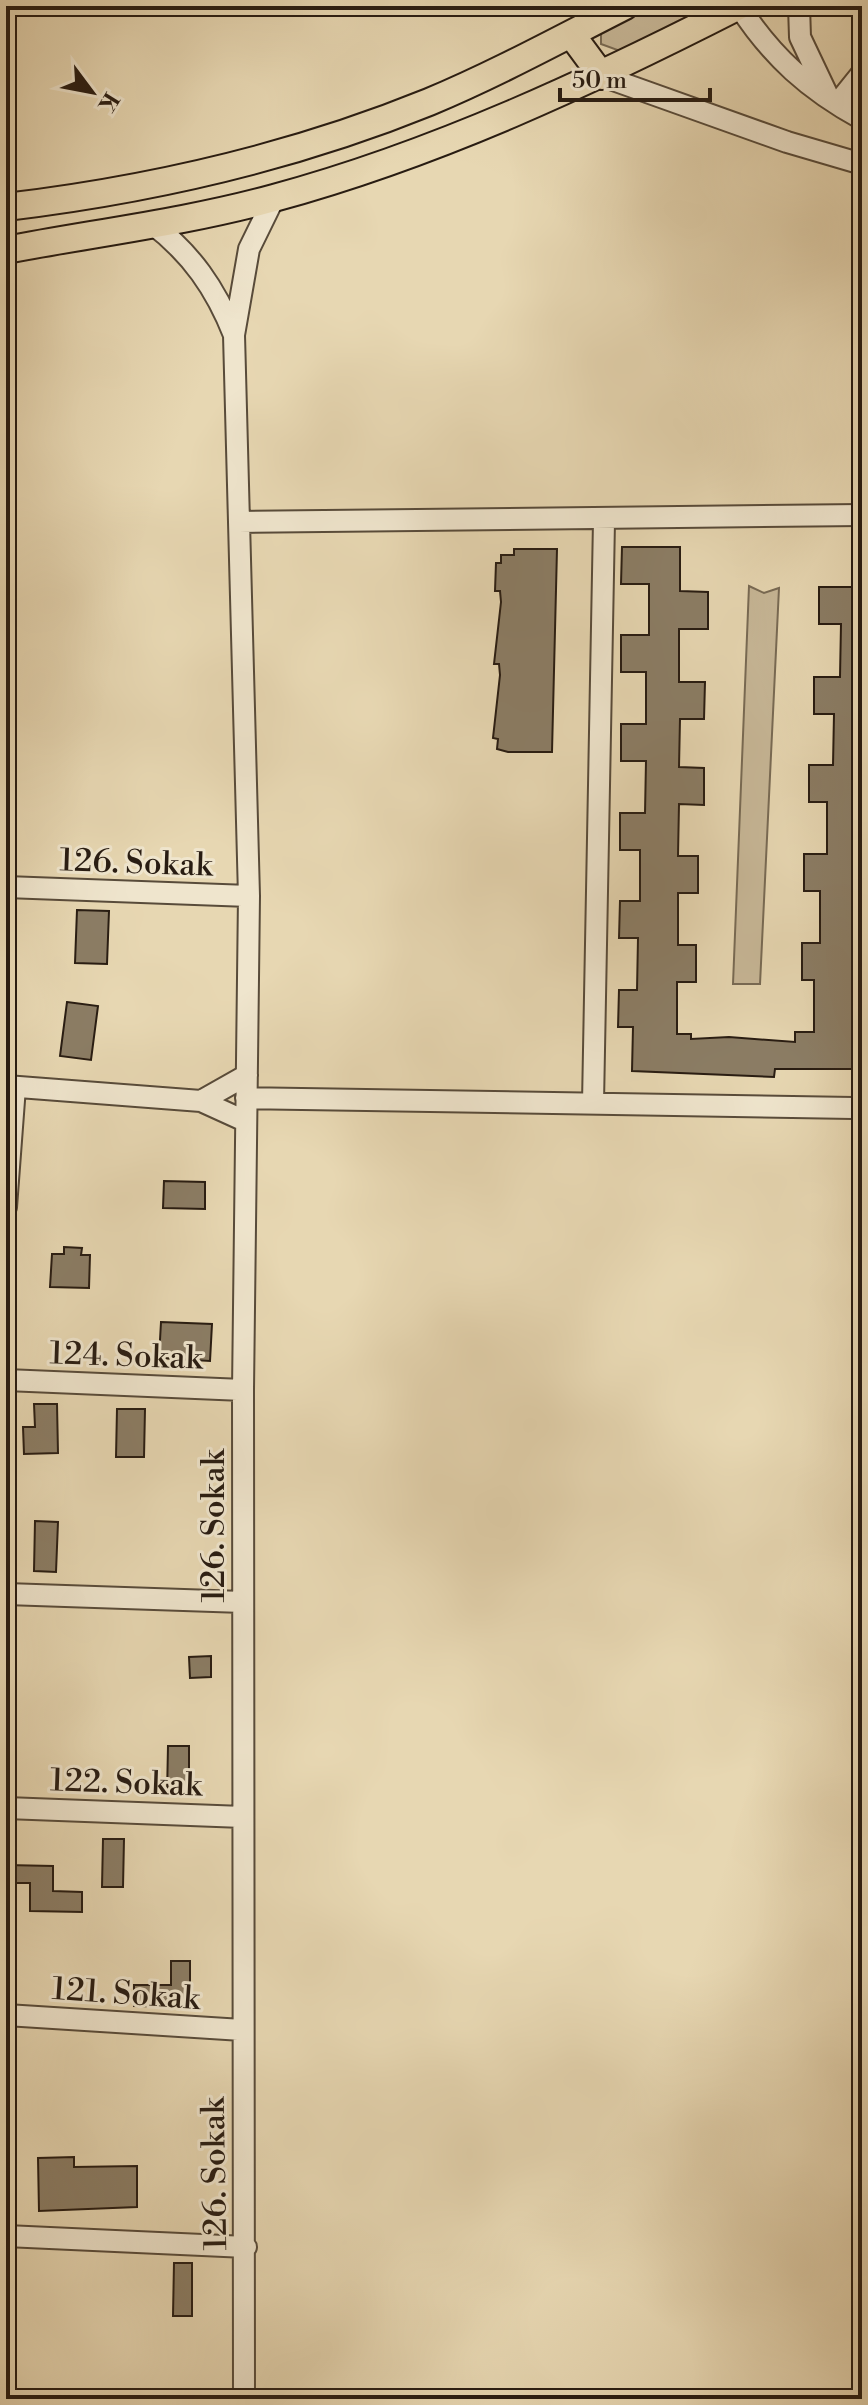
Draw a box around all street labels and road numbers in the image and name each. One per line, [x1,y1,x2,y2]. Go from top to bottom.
street label: 126. Sokak [59,840,215,886]
street label: 124. Sokak [49,1333,205,1379]
street label: 126. Sokak [194,1447,234,1602]
street label: 122. Sokak [49,1760,205,1806]
street label: 121. Sokak [51,1969,204,2019]
street label: 126. Sokak [194,2095,236,2251]

